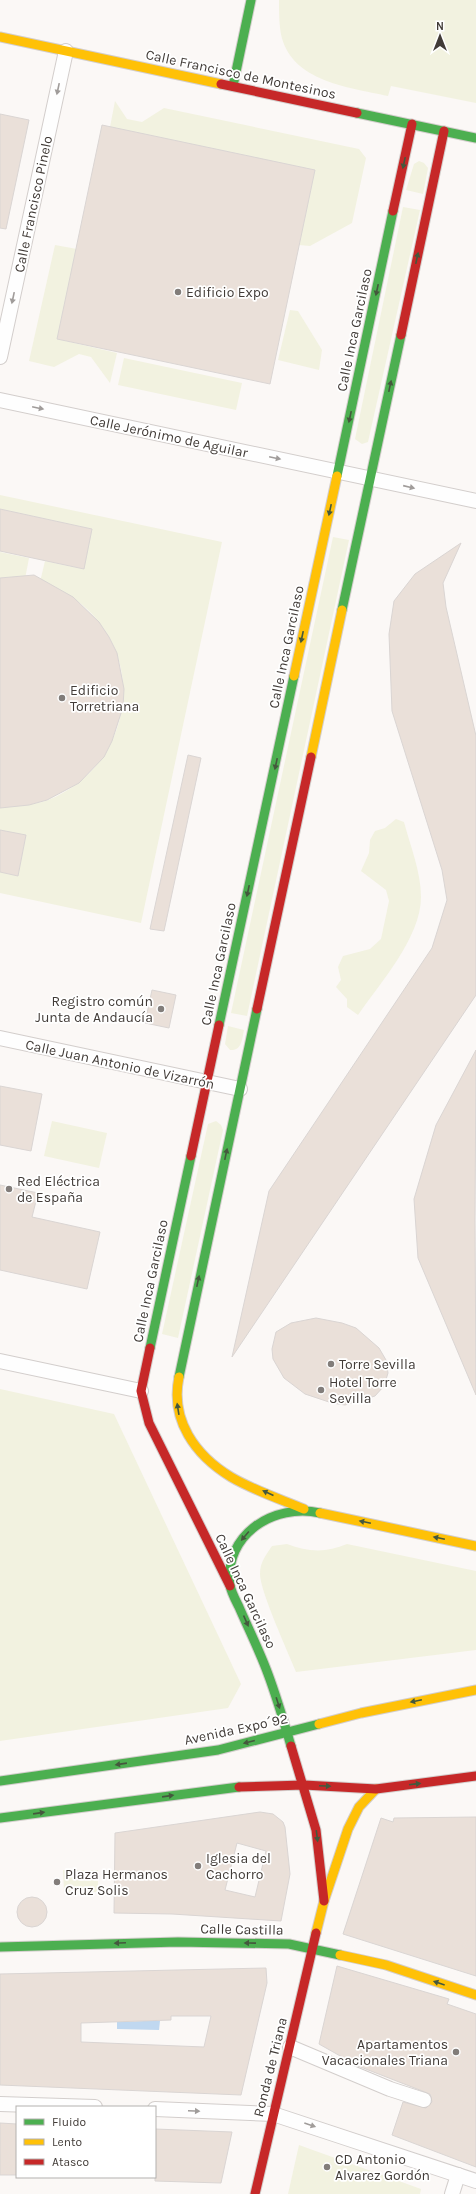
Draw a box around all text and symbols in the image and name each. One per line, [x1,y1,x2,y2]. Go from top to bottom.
north arrow [420,16,460,56]
text: N [436,20,444,33]
street label: Calle Francisco de Montesinos [144,46,338,103]
one-way arrow [55,83,61,95]
street label: Calle Francisco Pinelo [11,134,56,274]
one-way arrow [400,156,406,169]
one-way arrow [415,252,421,265]
street label: Calle Inca Garcilaso [333,267,376,393]
one-way arrow [373,283,379,296]
place label: Edificio Expo [186,284,269,301]
marker: Edificio Expo [173,287,183,297]
one-way arrow [9,292,15,304]
one-way arrow [388,380,394,392]
one-way arrow [32,405,44,411]
street label: Calle Jerónimo de Aguilar [88,411,250,462]
one-way arrow [346,411,352,423]
one-way arrow [269,456,281,462]
one-way arrow [403,484,415,490]
one-way arrow [326,504,332,516]
street label: Calle Inca Garcilaso [265,584,308,710]
one-way arrow [299,631,305,643]
place label: Edificio Torretriana [70,682,139,715]
marker: Edificio Torretriana [57,693,67,703]
one-way arrow [272,758,278,770]
one-way arrow [245,885,251,897]
street label: Calle Inca Garcilaso [197,901,240,1027]
place label: Registro común Junta de Andaucía [35,993,153,1026]
marker: Registro común Junta de Andaucía [156,1004,166,1014]
street label: Calle Juan Antonio de Vizarrón [24,1036,216,1093]
one-way arrow [223,1148,229,1160]
place label: Red Eléctrica de España [17,1173,100,1206]
marker: Red Eléctrica de España [4,1184,14,1194]
street label: Calle Inca Garcilaso [129,1218,172,1344]
one-way arrow [196,1275,202,1287]
place label: Torre Sevilla [339,1356,416,1373]
marker: Torre Sevilla [326,1359,336,1369]
place label: Hotel Torre Sevilla [329,1374,397,1407]
marker: Hotel Torre Sevilla [316,1385,326,1395]
one-way arrow [175,1403,181,1415]
one-way arrow [262,1490,274,1496]
one-way arrow [359,1519,371,1525]
street label: Calle Inca Garcilaso [211,1531,280,1651]
one-way arrow [241,1531,250,1542]
one-way arrow [433,1535,446,1541]
one-way arrow [243,1616,249,1627]
one-way arrow [275,1697,281,1709]
one-way arrow [410,1699,422,1705]
street label: Avenida Expo´92 [183,1710,289,1749]
one-way arrow [243,1739,255,1745]
one-way arrow [115,1761,127,1767]
one-way arrow [409,1781,421,1787]
one-way arrow [319,1783,332,1789]
one-way arrow [161,1793,174,1799]
one-way arrow [33,1810,45,1816]
one-way arrow [313,1830,320,1842]
place label: Iglesia del Cachorro [206,1850,271,1883]
marker: Iglesia del Cachorro [193,1861,203,1871]
place label: Plaza Hermanos Cruz Solis [65,1866,168,1899]
marker: Plaza Hermanos Cruz Solis [52,1877,62,1887]
street label: Calle Castilla [200,1920,284,1939]
one-way arrow [113,1940,126,1946]
one-way arrow [243,1940,256,1946]
one-way arrow [433,1979,445,1985]
street label: Ronda de Triana [250,2016,291,2119]
place label: Apartamentos Vacacionales Triana [322,2036,448,2069]
marker: Apartamentos Vacacionales Triana [451,2047,461,2057]
legend [16,2106,156,2178]
one-way arrow [188,2107,200,2114]
text: Fluido [52,2115,86,2129]
one-way arrow [304,2122,316,2128]
text: Lento [52,2135,82,2149]
place label: CD Antonio Alvarez Gordón [335,2151,430,2184]
text: Atasco [52,2155,89,2169]
marker: CD Antonio Alvarez Gordón [322,2162,332,2172]

